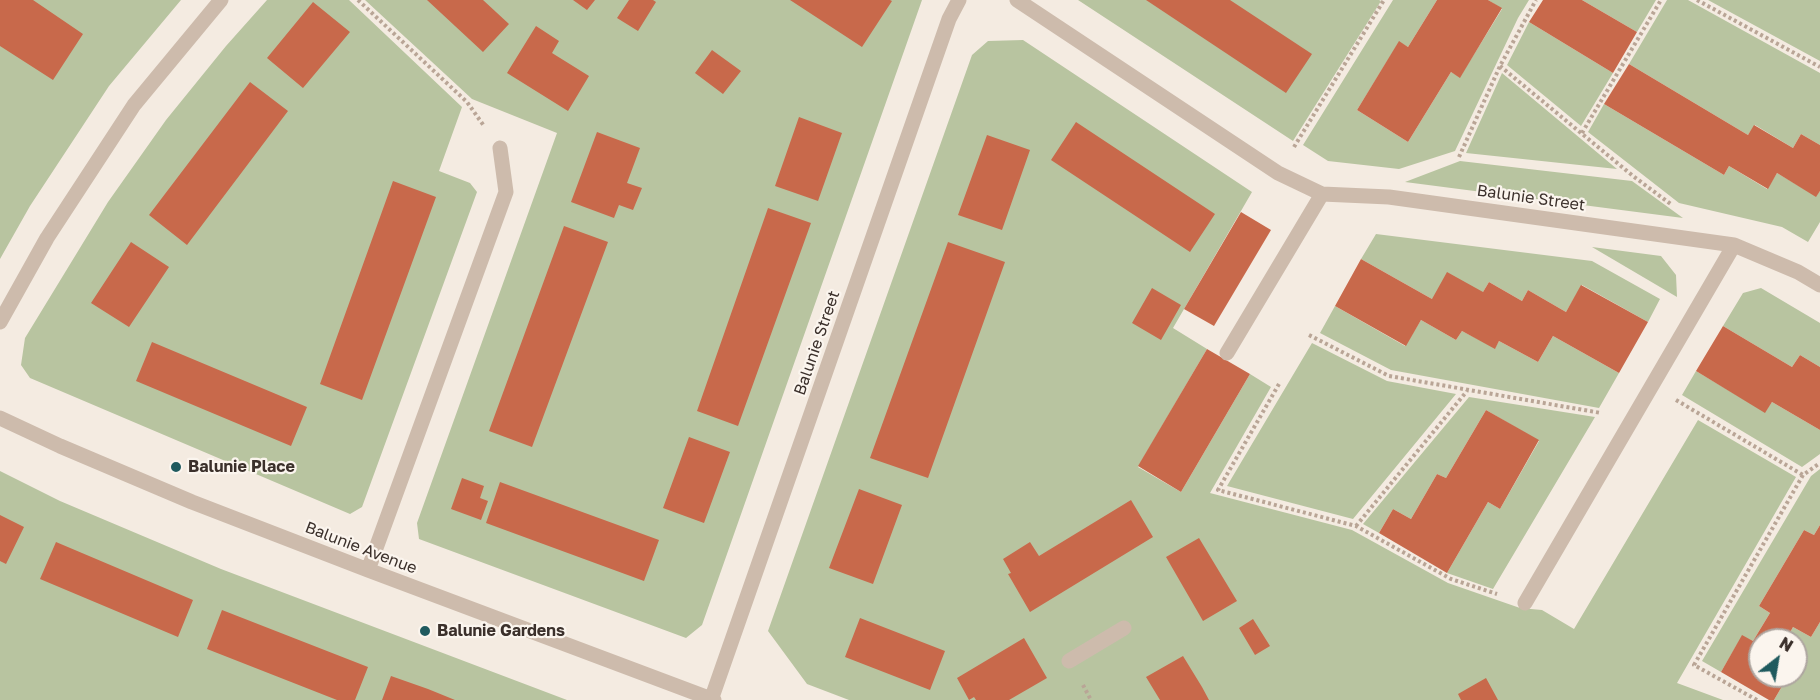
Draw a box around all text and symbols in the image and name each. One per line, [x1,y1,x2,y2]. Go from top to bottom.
street label: Balunie Street [1476,181,1586,215]
street label: Balunie Street [790,288,844,398]
place label: Balunie Place [188,457,295,477]
marker: Balunie Place [169,460,183,474]
street label: Balunie Avenue [302,518,420,578]
place label: Balunie Gardens [437,621,565,641]
marker: Balunie Gardens [418,624,432,638]
north arrow [1748,628,1808,688]
text: N [1776,633,1797,656]

